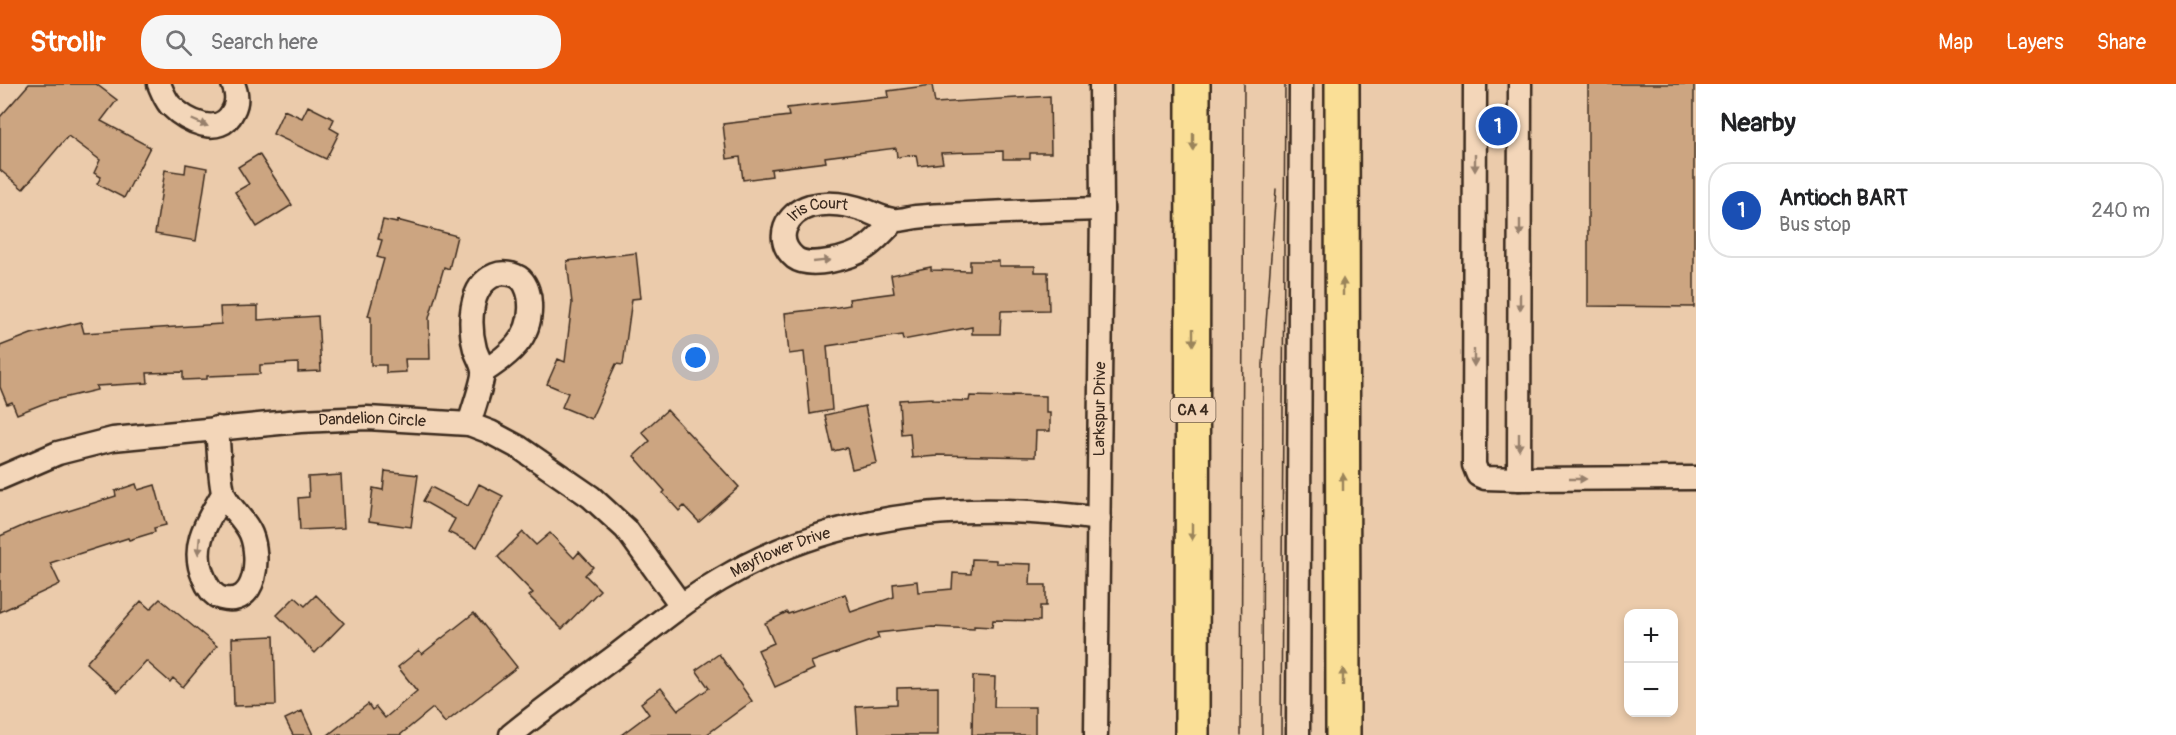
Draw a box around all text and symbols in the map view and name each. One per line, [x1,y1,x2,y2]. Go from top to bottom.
search box [141,15,561,69]
text: Strollr [30,25,105,60]
icon: search [162,26,195,59]
text: Search here [210,28,318,56]
text: Map [1938,29,1973,56]
text: Layers [2006,29,2064,56]
text: Share [2097,29,2146,56]
pin: 1 [1478,104,1518,148]
text: Nearby [1720,107,1796,139]
one-way arrow [191,118,209,128]
one-way arrow [1188,133,1198,152]
one-way arrow [1470,154,1479,173]
text: Antioch BART [1779,184,1908,212]
street label: Iris Court [783,193,850,226]
text: 1 [1738,198,1745,223]
text: 240 m [2091,198,2150,223]
text: Bus stop [1779,212,1851,237]
one-way arrow [1515,218,1525,237]
one-way arrow [813,256,832,266]
one-way arrow [1338,277,1348,296]
one-way arrow [1515,292,1525,311]
one-way arrow [1188,328,1198,347]
your location [681,343,710,372]
one-way arrow [1469,349,1479,368]
street label: Larkspur Drive [1089,361,1110,457]
road number: CA 4 [1170,398,1216,422]
street label: Dandelion Circle [318,408,427,431]
one-way arrow [1514,433,1524,452]
one-way arrow [1338,472,1348,491]
one-way arrow [1568,474,1587,483]
street label: Mayflower Drive [727,523,833,582]
one-way arrow [1187,523,1197,542]
one-way arrow [195,536,204,555]
map controls [1624,609,1678,717]
button: + [1624,609,1678,663]
button: − [1624,663,1678,717]
one-way arrow [1338,667,1348,686]

